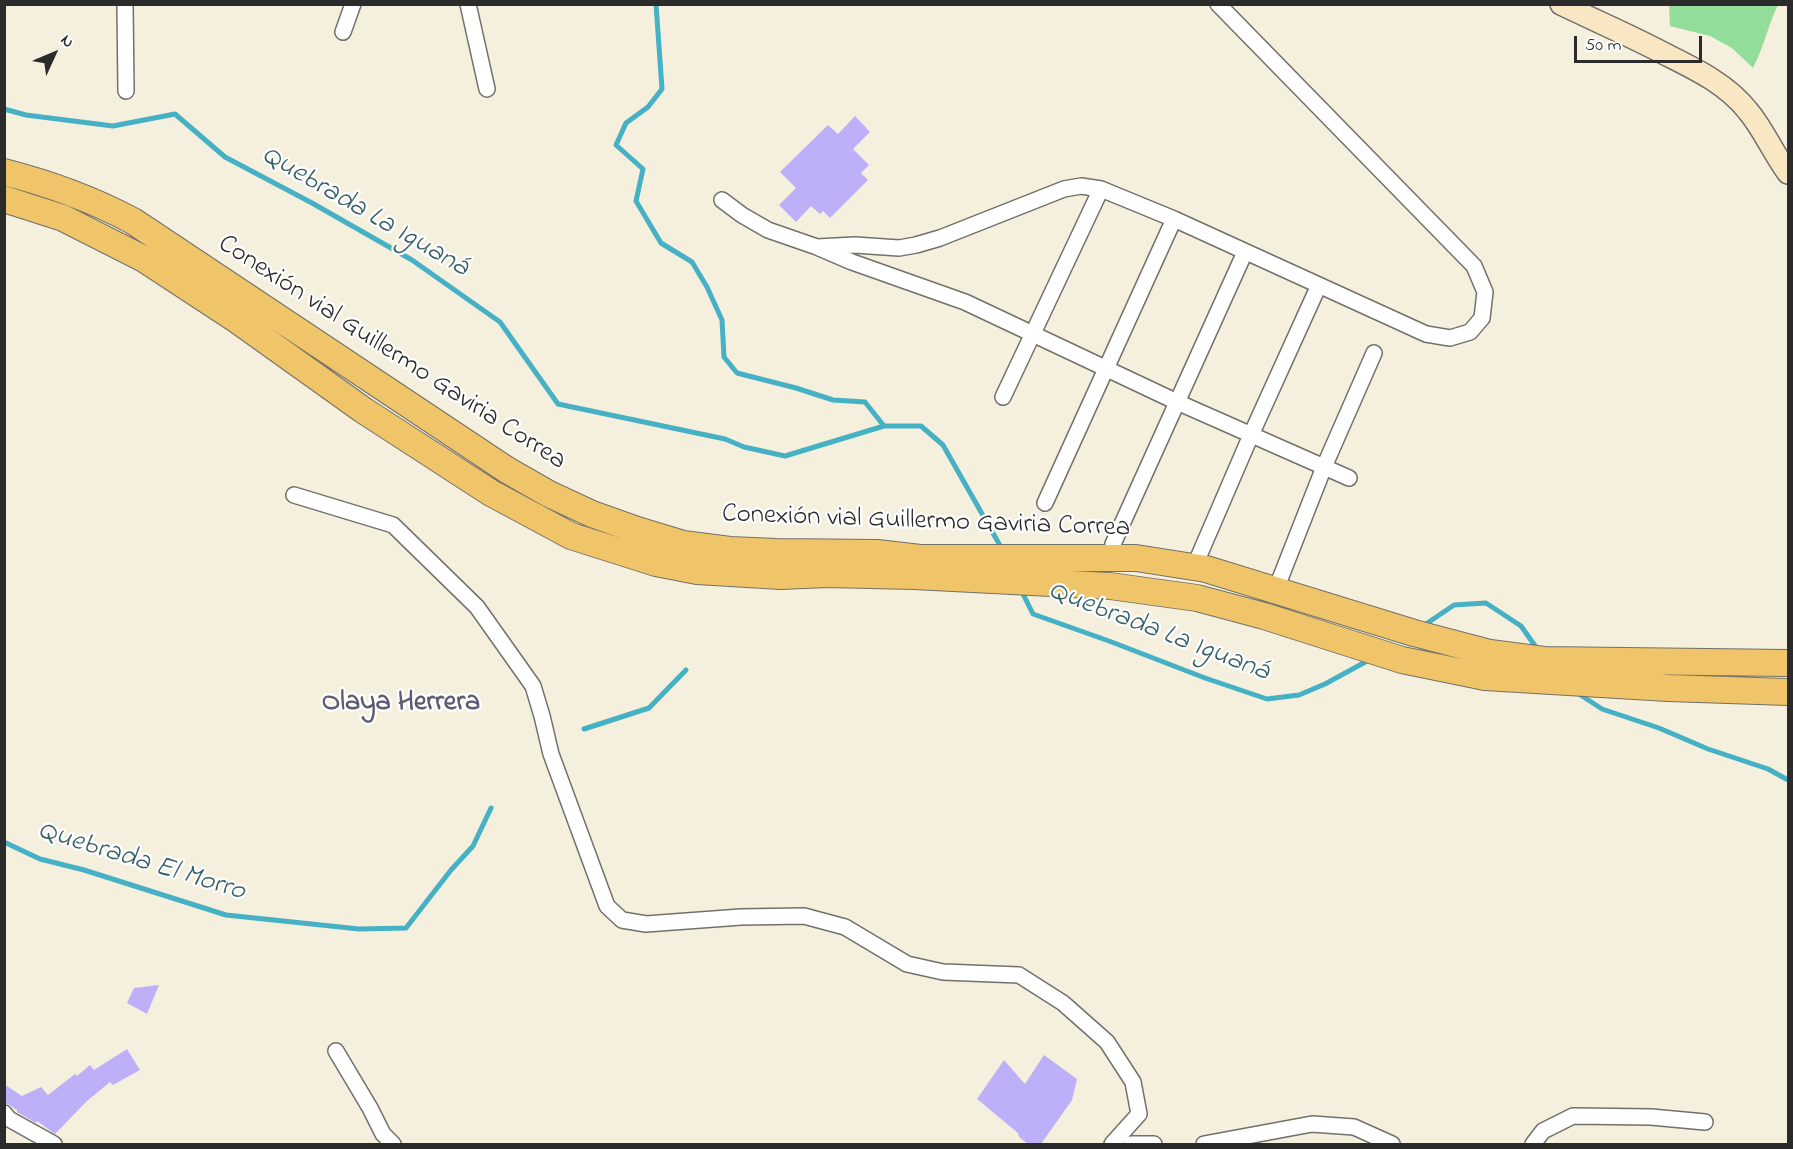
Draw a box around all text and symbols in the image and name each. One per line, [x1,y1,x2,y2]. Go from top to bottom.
north arrow [24,24,84,84]
scale bar [1577,24,1704,62]
text: N [55,29,79,54]
text: 50 m [1585,33,1622,59]
water label: Quebrada La Iguaná [254,140,474,286]
street label: Conexión vial Guillermo Gaviria Correa [211,229,571,479]
street label: Conexión vial Guillermo Gaviria Correa [721,500,1131,546]
water label: Quebrada La Iguaná [1043,575,1273,691]
district label: Olaya Herrera [322,687,480,721]
water label: Quebrada El Morro [33,815,249,911]

